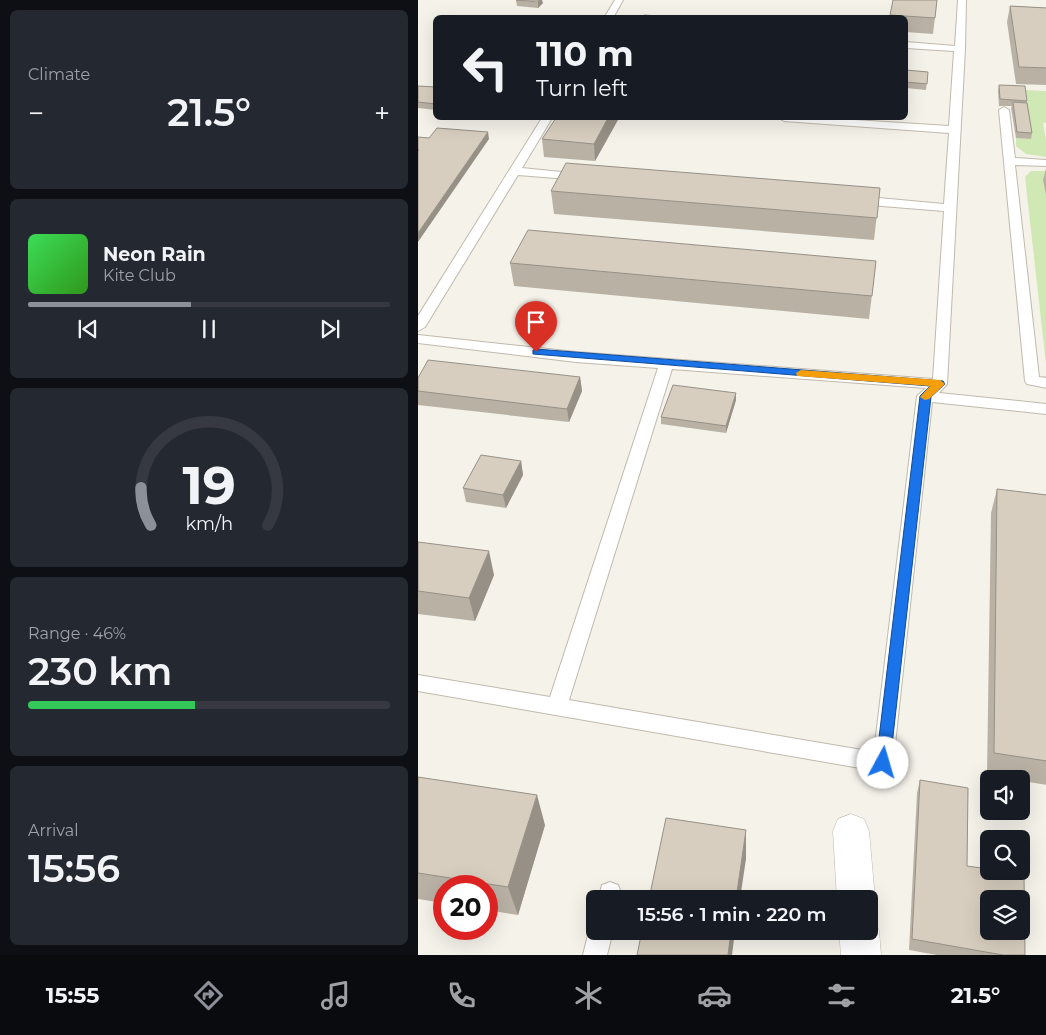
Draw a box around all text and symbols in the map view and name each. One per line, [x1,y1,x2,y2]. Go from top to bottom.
text: 110 m [536,32,634,75]
icon: left [453,35,518,100]
text: Climate [28,65,90,84]
text: Turn left [536,75,628,102]
text: 21.5° [167,89,251,136]
text: − [28,96,44,130]
text: + [374,96,390,130]
text: Neon Rain [103,243,206,266]
text: Kite Club [103,266,176,285]
pin [515,301,557,352]
icon: arrive [522,308,550,336]
icon: previous [74,315,102,343]
icon: pause [195,315,223,343]
icon: next [316,315,344,343]
text: 19 [182,454,236,517]
text: km/h [185,513,233,534]
text: Range · 46% [28,624,126,643]
text: 230 km [28,648,172,695]
position arrow [856,736,908,788]
map controls [980,770,1030,940]
button: sound [980,770,1030,820]
text: Arrival [28,821,78,840]
button: search [980,830,1030,880]
text: 15:56 [28,845,120,892]
speed limit sign: 20 [433,875,498,940]
button: layers [980,890,1030,940]
text: 15:56 · 1 min · 220 m [638,903,826,926]
icon: directions [191,978,226,1013]
icon: music [318,978,353,1013]
icon: phone [444,978,479,1013]
icon: climate [571,978,606,1013]
icon: car [697,978,732,1013]
icon: filters [824,978,859,1013]
text: 15:55 [46,982,99,1009]
text: 21.5° [951,982,1000,1009]

